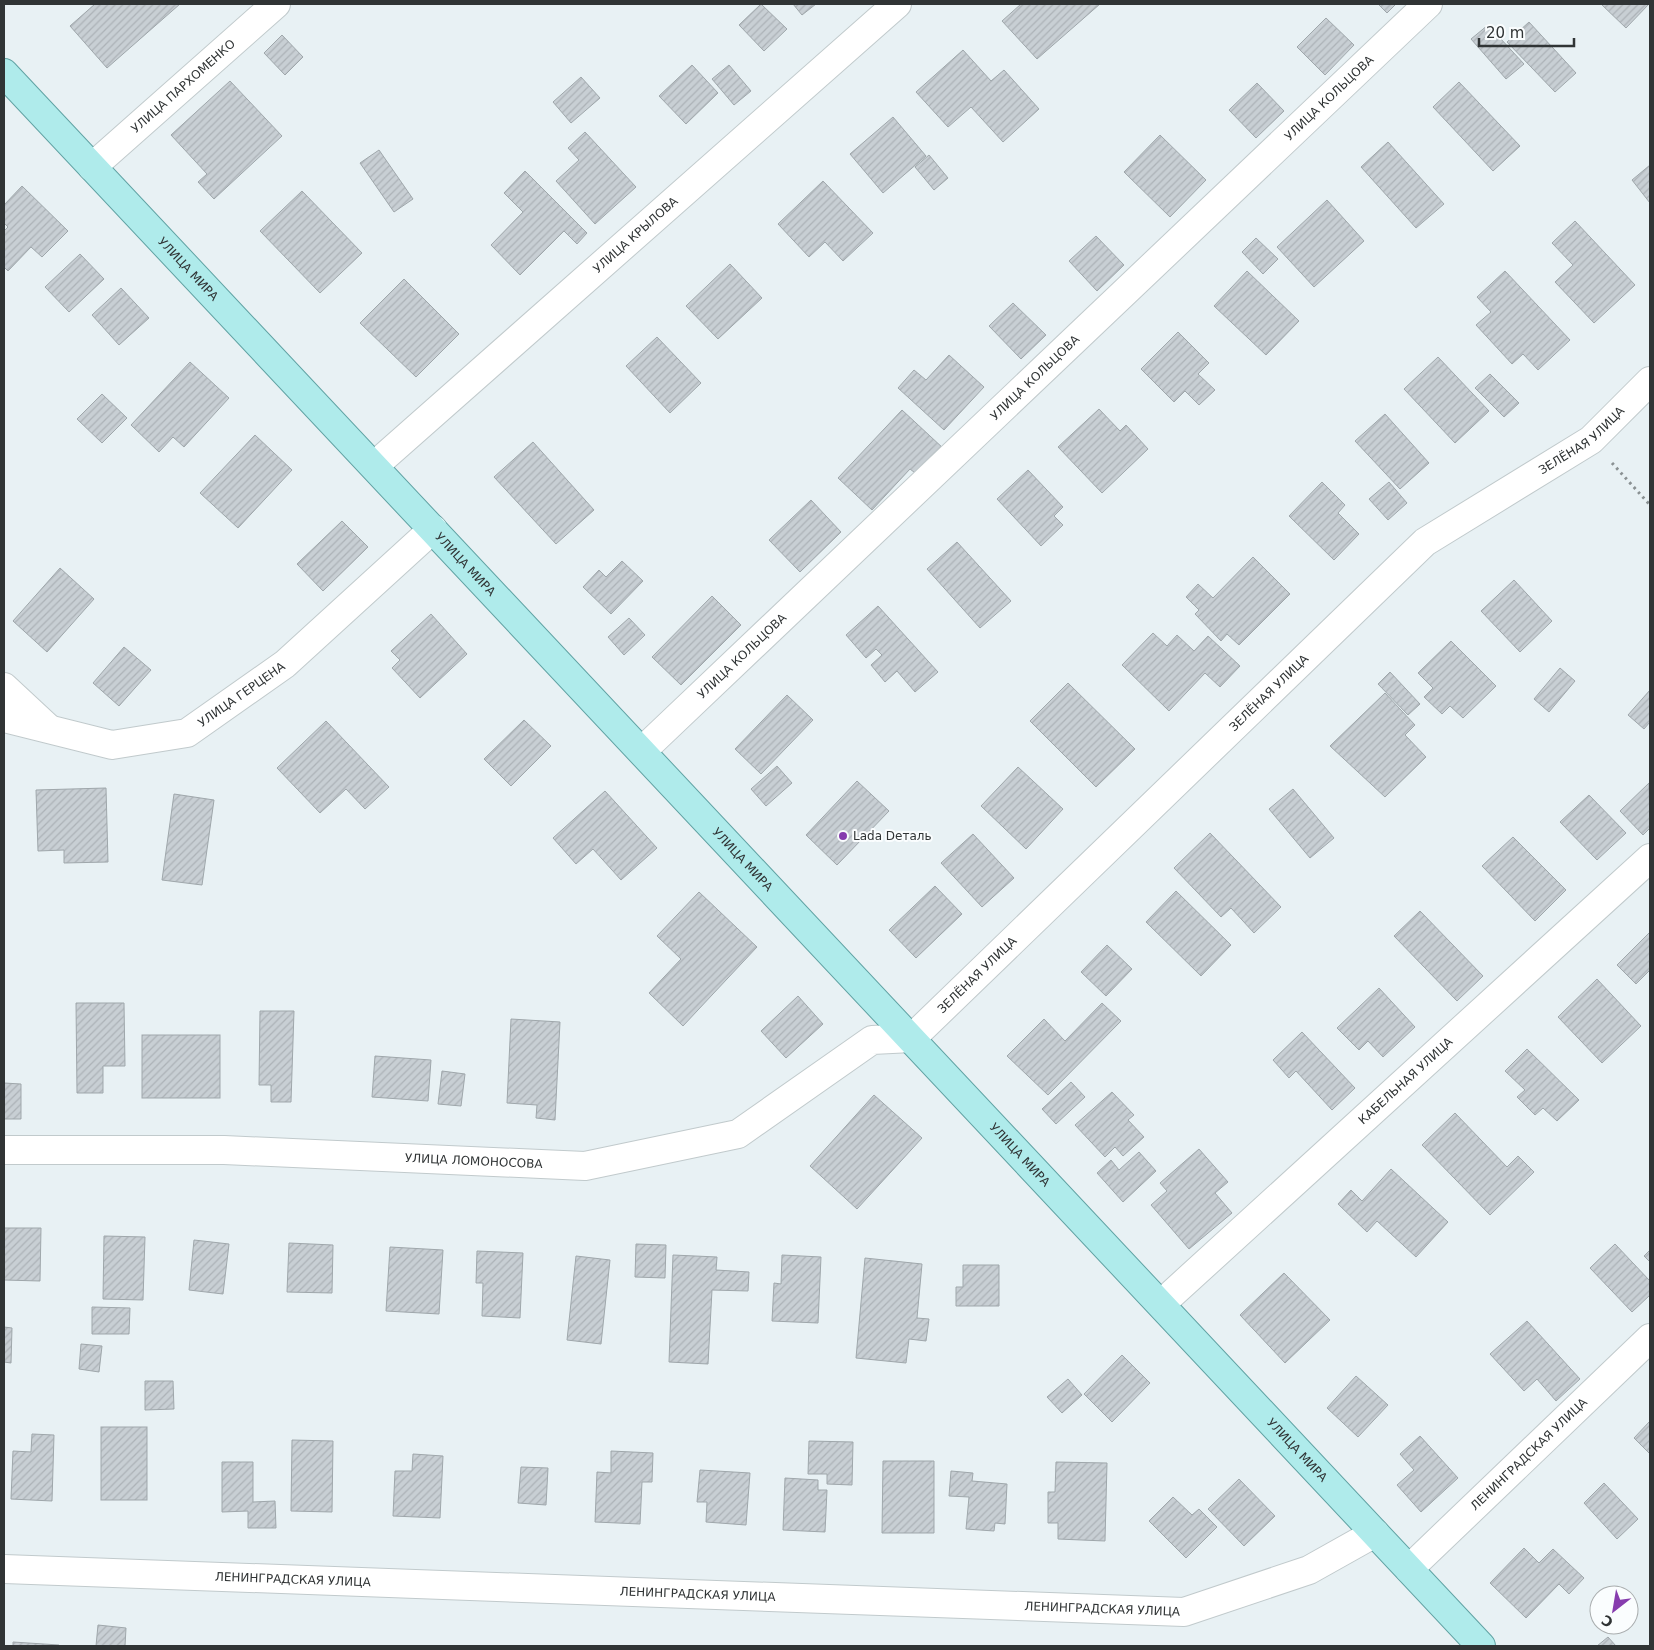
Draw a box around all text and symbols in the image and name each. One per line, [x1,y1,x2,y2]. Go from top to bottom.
scale bar [1479,15,1574,47]
text: 20 m [1486,24,1524,42]
street label: УЛИЦА ПАРХОМЕНКО [129,36,238,136]
street label: УЛИЦА КОЛЬЦОВА [1282,52,1377,143]
street label: УЛИЦА КРЫЛОВА [590,193,681,276]
street label: УЛИЦА МИРА [155,235,222,304]
street label: УЛИЦА КОЛЬЦОВА [988,332,1083,423]
street label: ЗЕЛЁНАЯ УЛИЦА [1536,403,1628,477]
street label: УЛИЦА МИРА [432,530,499,599]
street label: УЛИЦА КОЛЬЦОВА [695,610,790,701]
street label: ЗЕЛЁНАЯ УЛИЦА [1227,651,1312,734]
street label: УЛИЦА ГЕРЦЕНА [195,659,288,730]
street label: УЛИЦА МИРА [710,825,776,895]
place label: Lada Dеталь [853,829,932,843]
marker: Lada Dеталь [837,830,849,842]
street label: ЗЕЛЁНАЯ УЛИЦА [935,933,1020,1016]
street label: КАБЕЛЬНАЯ УЛИЦА [1356,1034,1456,1127]
street label: УЛИЦА МИРА [987,1120,1053,1190]
street label: УЛИЦА ЛОМОНОСОВА [405,1151,544,1171]
street label: ЛЕНИНГРАДСКАЯ УЛИЦА [1468,1395,1591,1513]
street label: УЛИЦА МИРА [1264,1416,1331,1485]
street label: ЛЕНИНГРАДСКАЯ УЛИЦА [215,1570,372,1589]
street label: ЛЕНИНГРАДСКАЯ УЛИЦА [619,1584,777,1604]
north arrow [1589,1585,1639,1635]
street label: ЛЕНИНГРАДСКАЯ УЛИЦА [1024,1599,1181,1619]
text: С [1599,1612,1616,1631]

